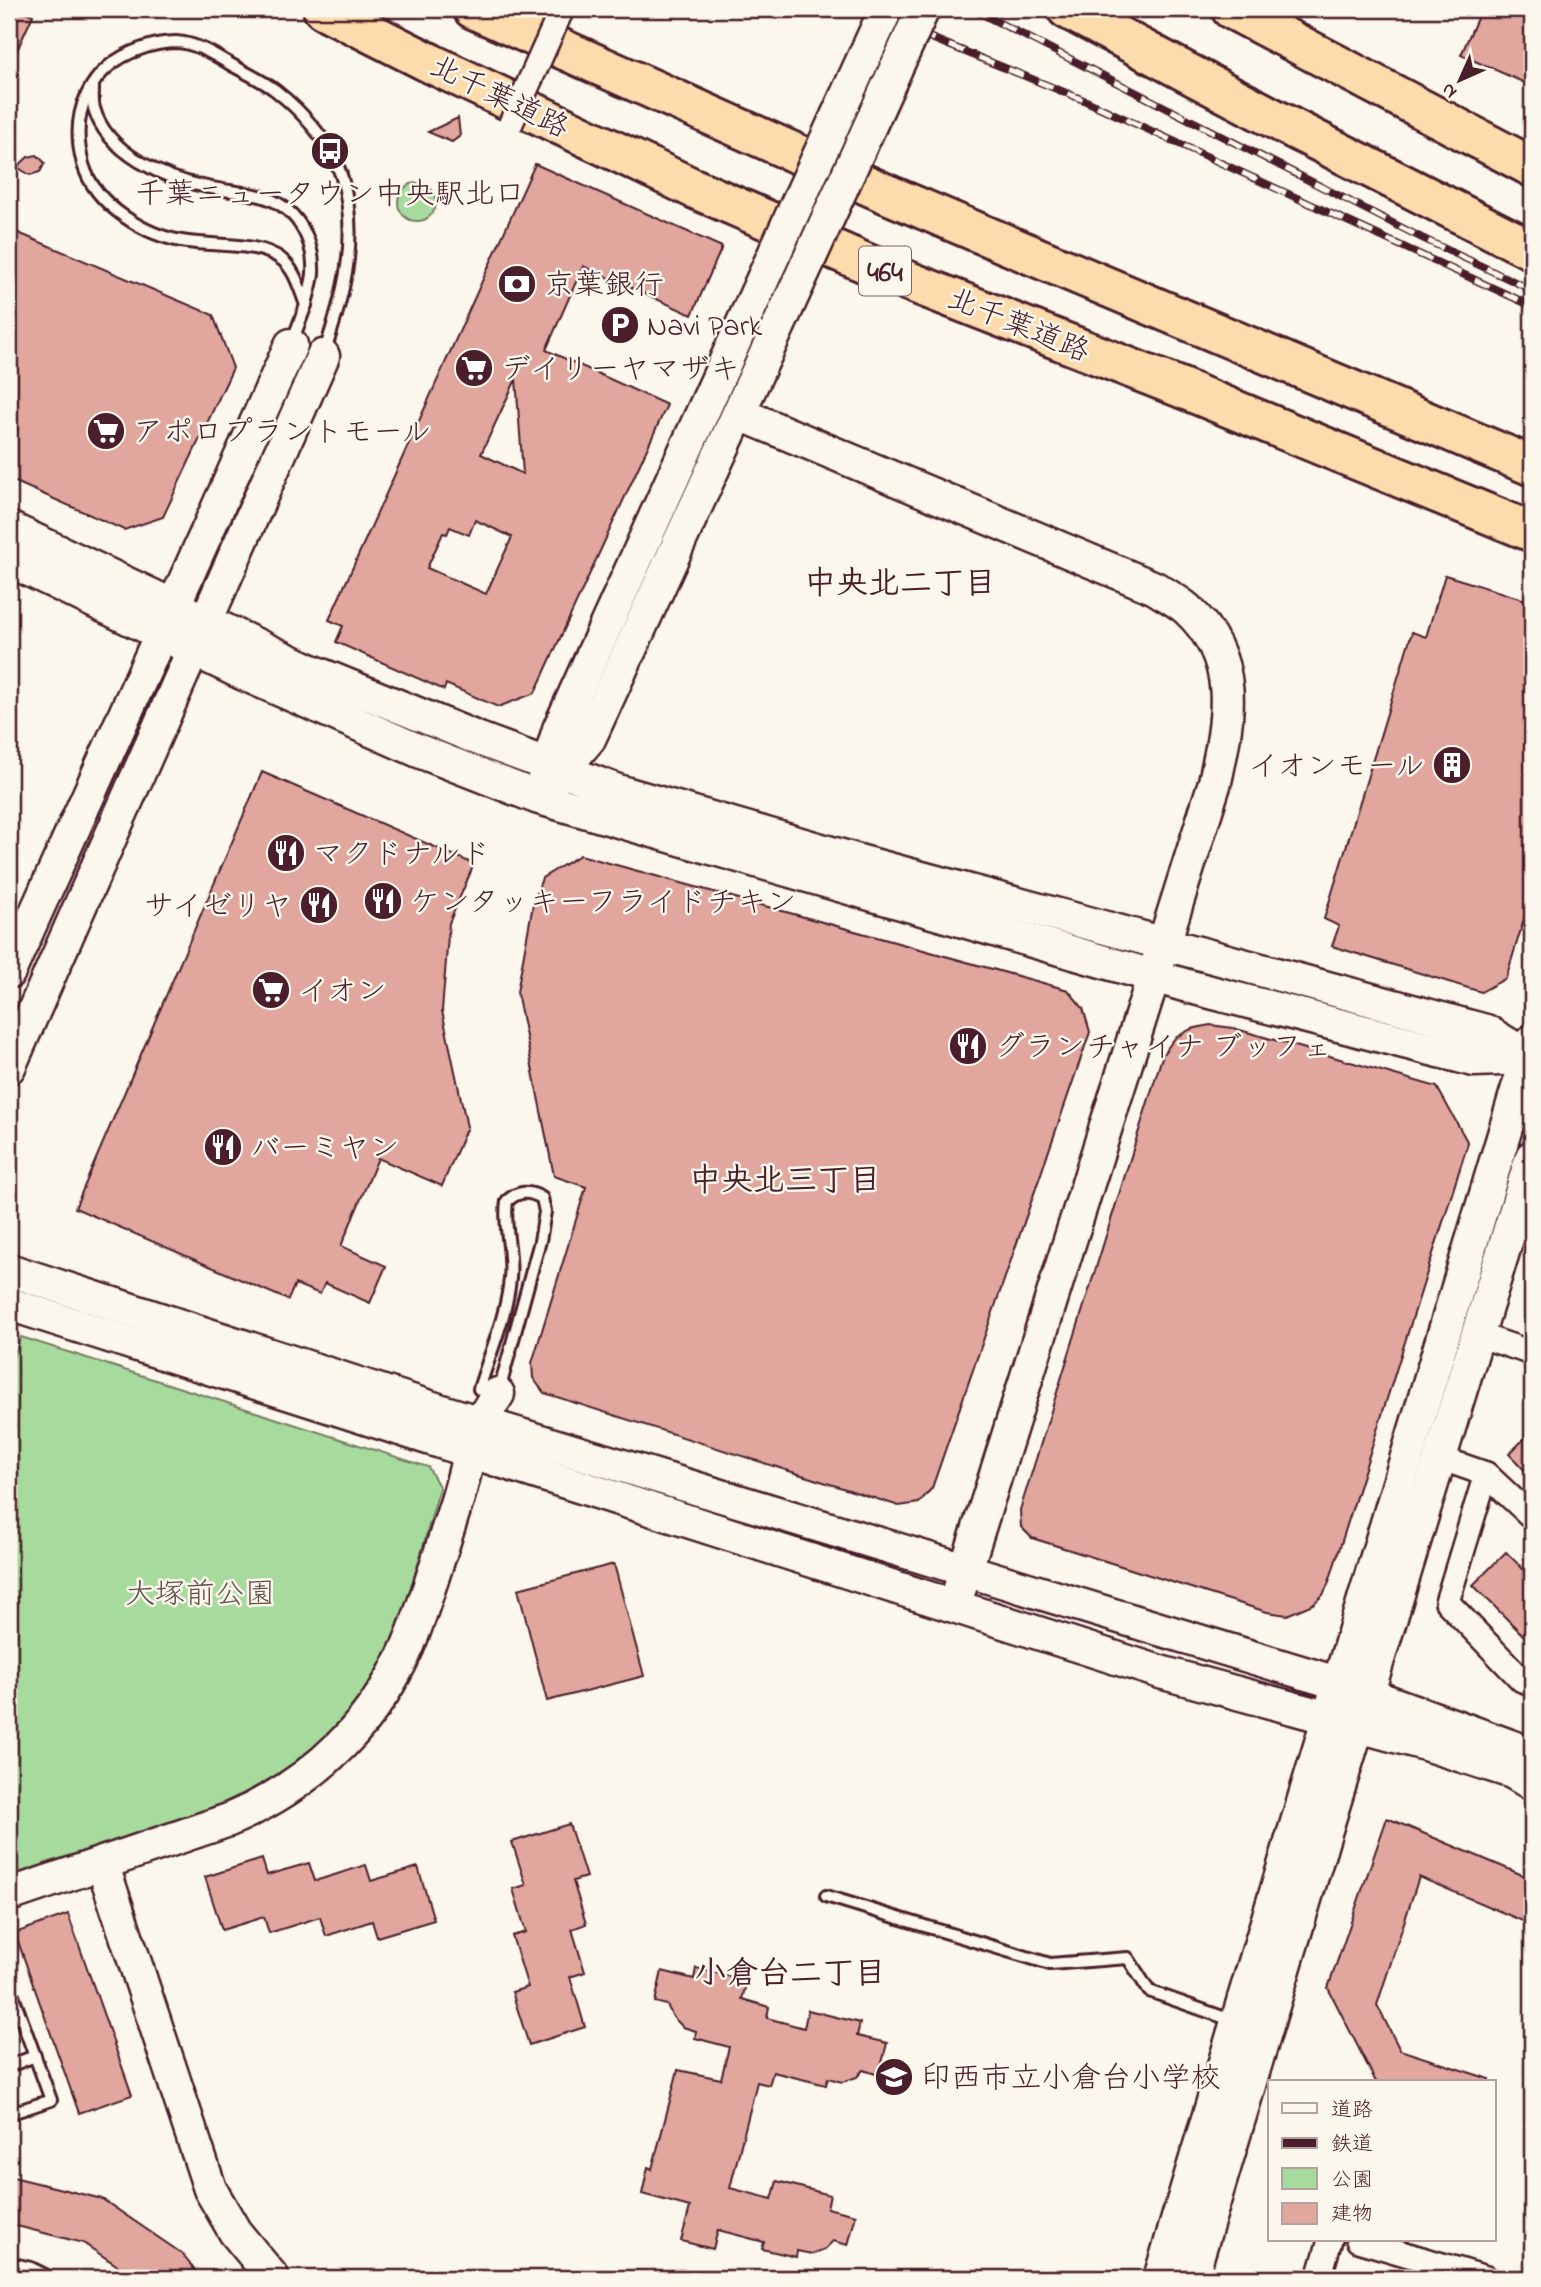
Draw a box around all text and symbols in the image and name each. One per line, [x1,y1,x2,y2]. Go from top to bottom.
street label: 北千葉道路 [422,46,576,151]
north arrow [1426,46,1496,116]
text: N [1436,76,1464,104]
bus stop icon: 千葉ニュータウン中央駅北口 [309,130,351,172]
place label: 千葉ニュータウン中央駅北口 [135,174,525,218]
road number: 464 [859,246,911,296]
bank icon: 京葉銀行 [496,263,538,305]
place label: 京葉銀行 [544,265,664,309]
street label: 北千葉道路 [940,278,1096,375]
parking icon: Navi Park [599,304,641,346]
place label: Navi Park [647,306,763,350]
supermarket icon: デイリーヤマザキ [453,347,495,389]
place label: デイリーヤマザキ [501,349,740,393]
supermarket icon: アポロプラントモール [85,410,127,452]
place label: アポロプラントモール [133,412,431,456]
district label: 中央北二丁目 [804,562,996,609]
building icon: イオンモール [1431,744,1473,786]
place label: イオンモール [1248,746,1425,790]
restaurant icon: マクドナルド [265,832,307,874]
place label: マクドナルド [313,834,491,878]
restaurant icon: ケンタッキーフライドチキン [362,880,404,922]
place label: ケンタッキーフライドチキン [410,882,796,926]
restaurant icon: サイゼリヤ [298,884,340,926]
place label: サイゼリヤ [144,886,292,930]
supermarket icon: イオン [250,969,292,1011]
place label: イオン [298,971,387,1015]
restaurant icon: グランチャイナ ブッフェ [947,1025,989,1067]
place label: グランチャイナ ブッフェ [995,1027,1332,1071]
restaurant icon: バーミヤン [202,1126,244,1168]
place label: バーミヤン [250,1128,399,1172]
district label: 中央北三丁目 [689,1159,881,1206]
park label: 大塚前公園 [125,1574,275,1618]
district label: 小倉台二丁目 [694,1952,886,1999]
school or university icon: 印西市立小倉台小学校 [873,2056,915,2098]
place label: 印西市立小倉台小学校 [921,2058,1221,2102]
legend [1268,2080,1496,2242]
text: 道路 [1331,2096,1373,2126]
text: 鉄道 [1331,2130,1373,2160]
text: 公園 [1331,2166,1373,2196]
text: 建物 [1331,2200,1373,2230]

